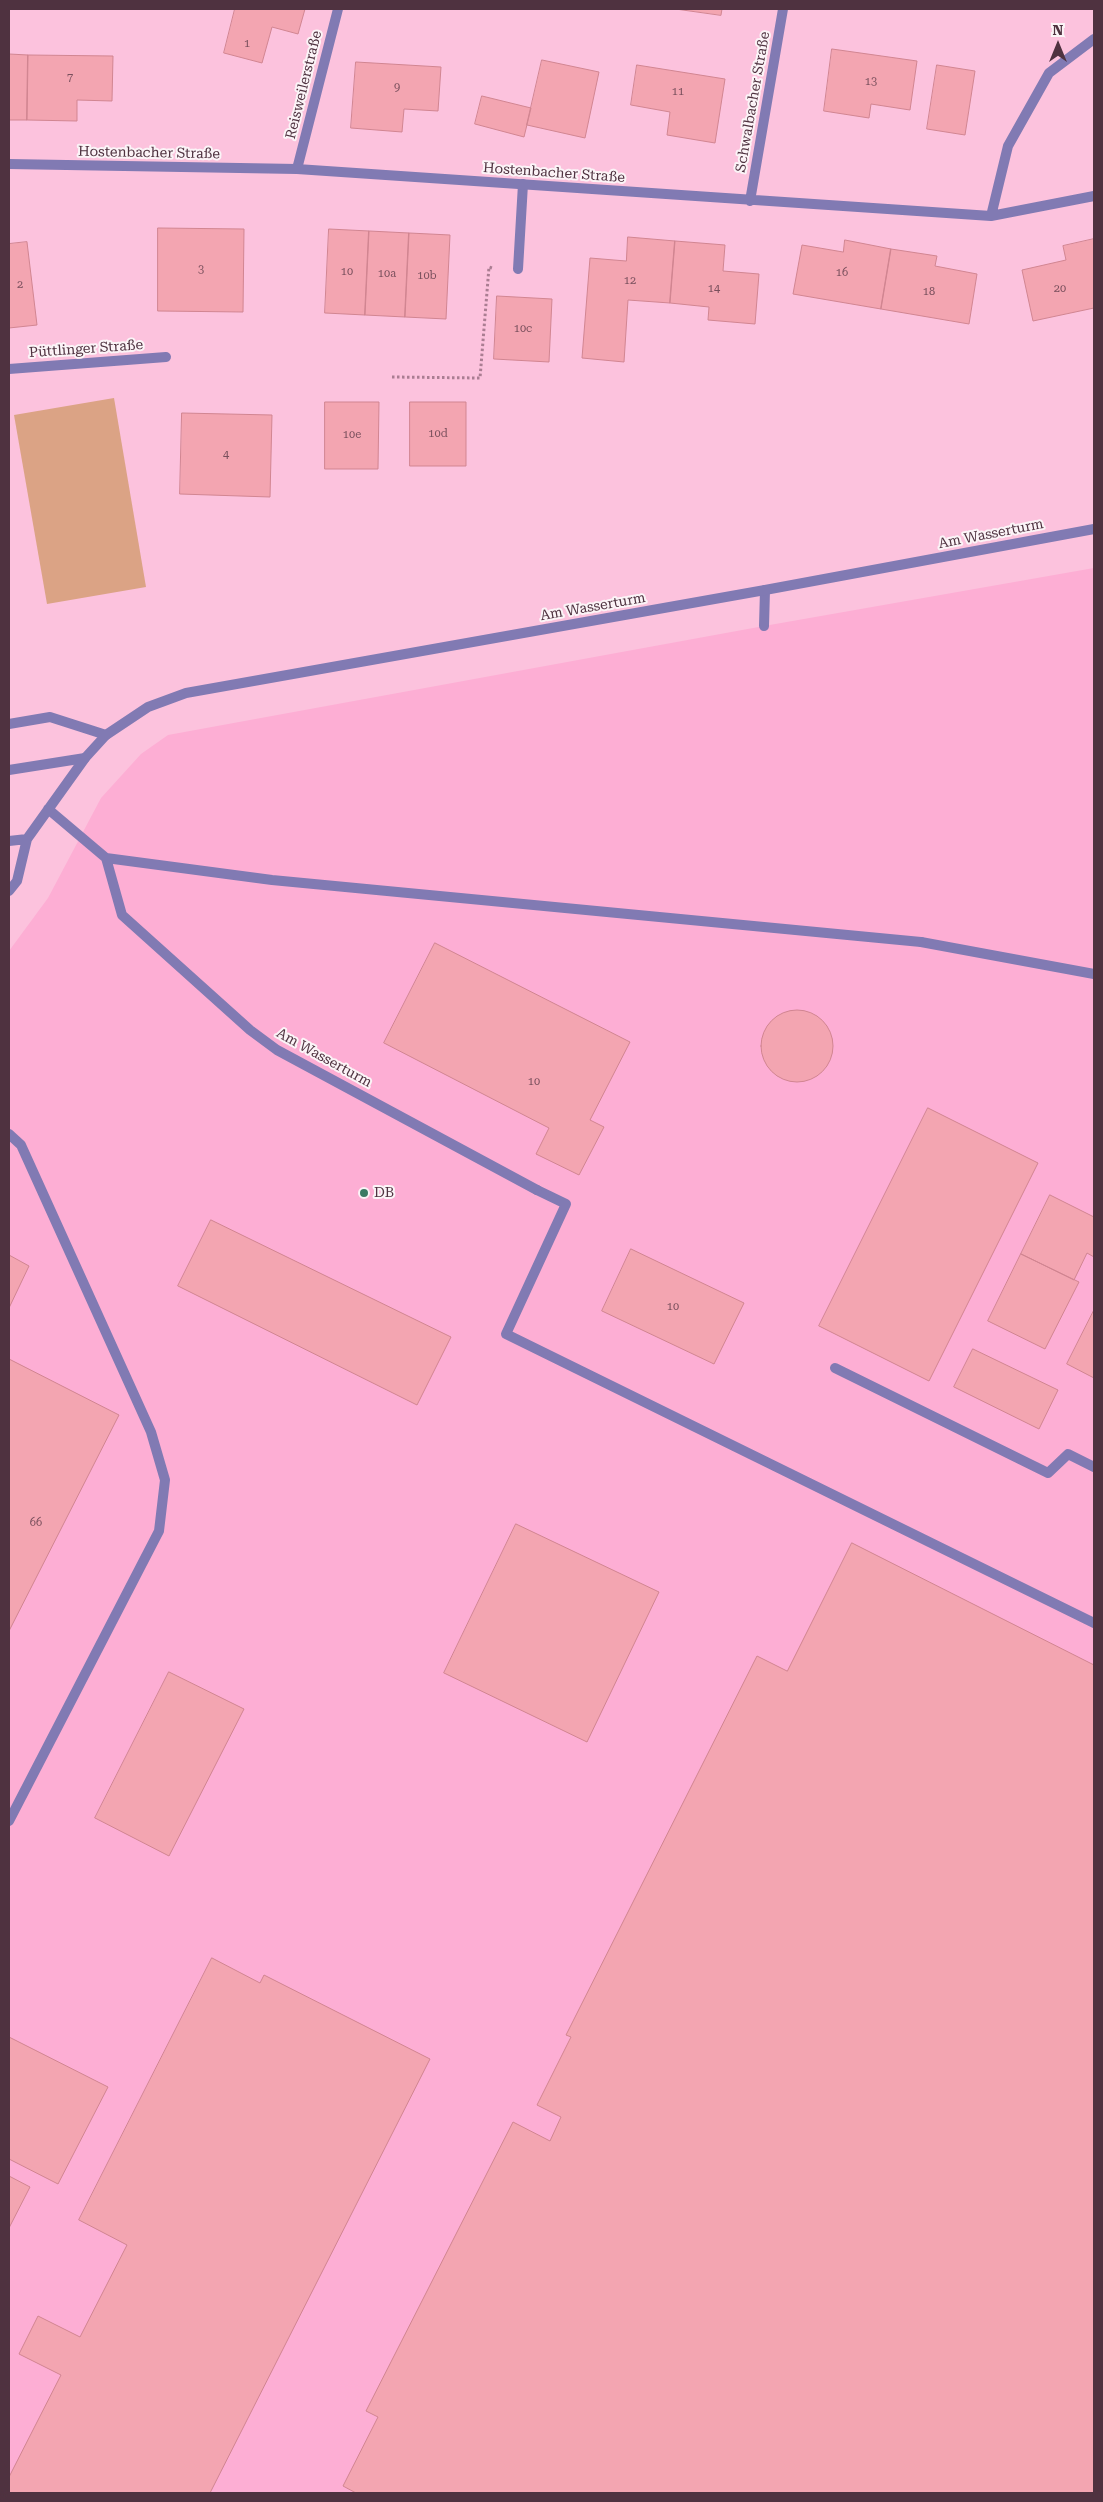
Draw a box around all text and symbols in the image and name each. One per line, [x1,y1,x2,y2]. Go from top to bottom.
north arrow [1033,20,1083,70]
text: N [1053,22,1063,38]
street label: Reisweilerstraße [282,29,326,141]
street label: Schwalbacher Straße [732,30,774,174]
house number: 1 [244,37,250,51]
house number: 7 [67,71,73,85]
house number: 13 [865,75,877,89]
house number: 9 [394,81,400,95]
house number: 11 [672,85,684,99]
street label: Hostenbacher Straße [78,143,220,163]
street label: Hostenbacher Straße [483,160,625,186]
house number: 3 [198,263,204,277]
house number: 10 [341,265,353,279]
house number: 16 [836,266,848,280]
house number: 10a [378,267,396,281]
house number: 10b [417,269,437,283]
house number: 12 [624,274,636,288]
house number: 2 [17,278,23,292]
house number: 14 [708,282,720,296]
house number: 20 [1054,282,1066,296]
house number: 18 [923,285,935,299]
house number: 10c [514,322,532,336]
street label: Püttlinger Straße [28,337,144,361]
house number: 10d [428,427,448,441]
house number: 10e [343,428,361,442]
house number: 4 [223,448,229,462]
street label: Am Wasserturm [937,516,1045,552]
street label: Am Wasserturm [539,589,647,625]
street label: Am Wasserturm [273,1025,375,1091]
house number: 10 [528,1075,540,1089]
place label: DB [374,1185,394,1201]
marker: DB [358,1187,370,1199]
house number: 10 [667,1300,679,1314]
house number: 66 [30,1516,42,1530]

